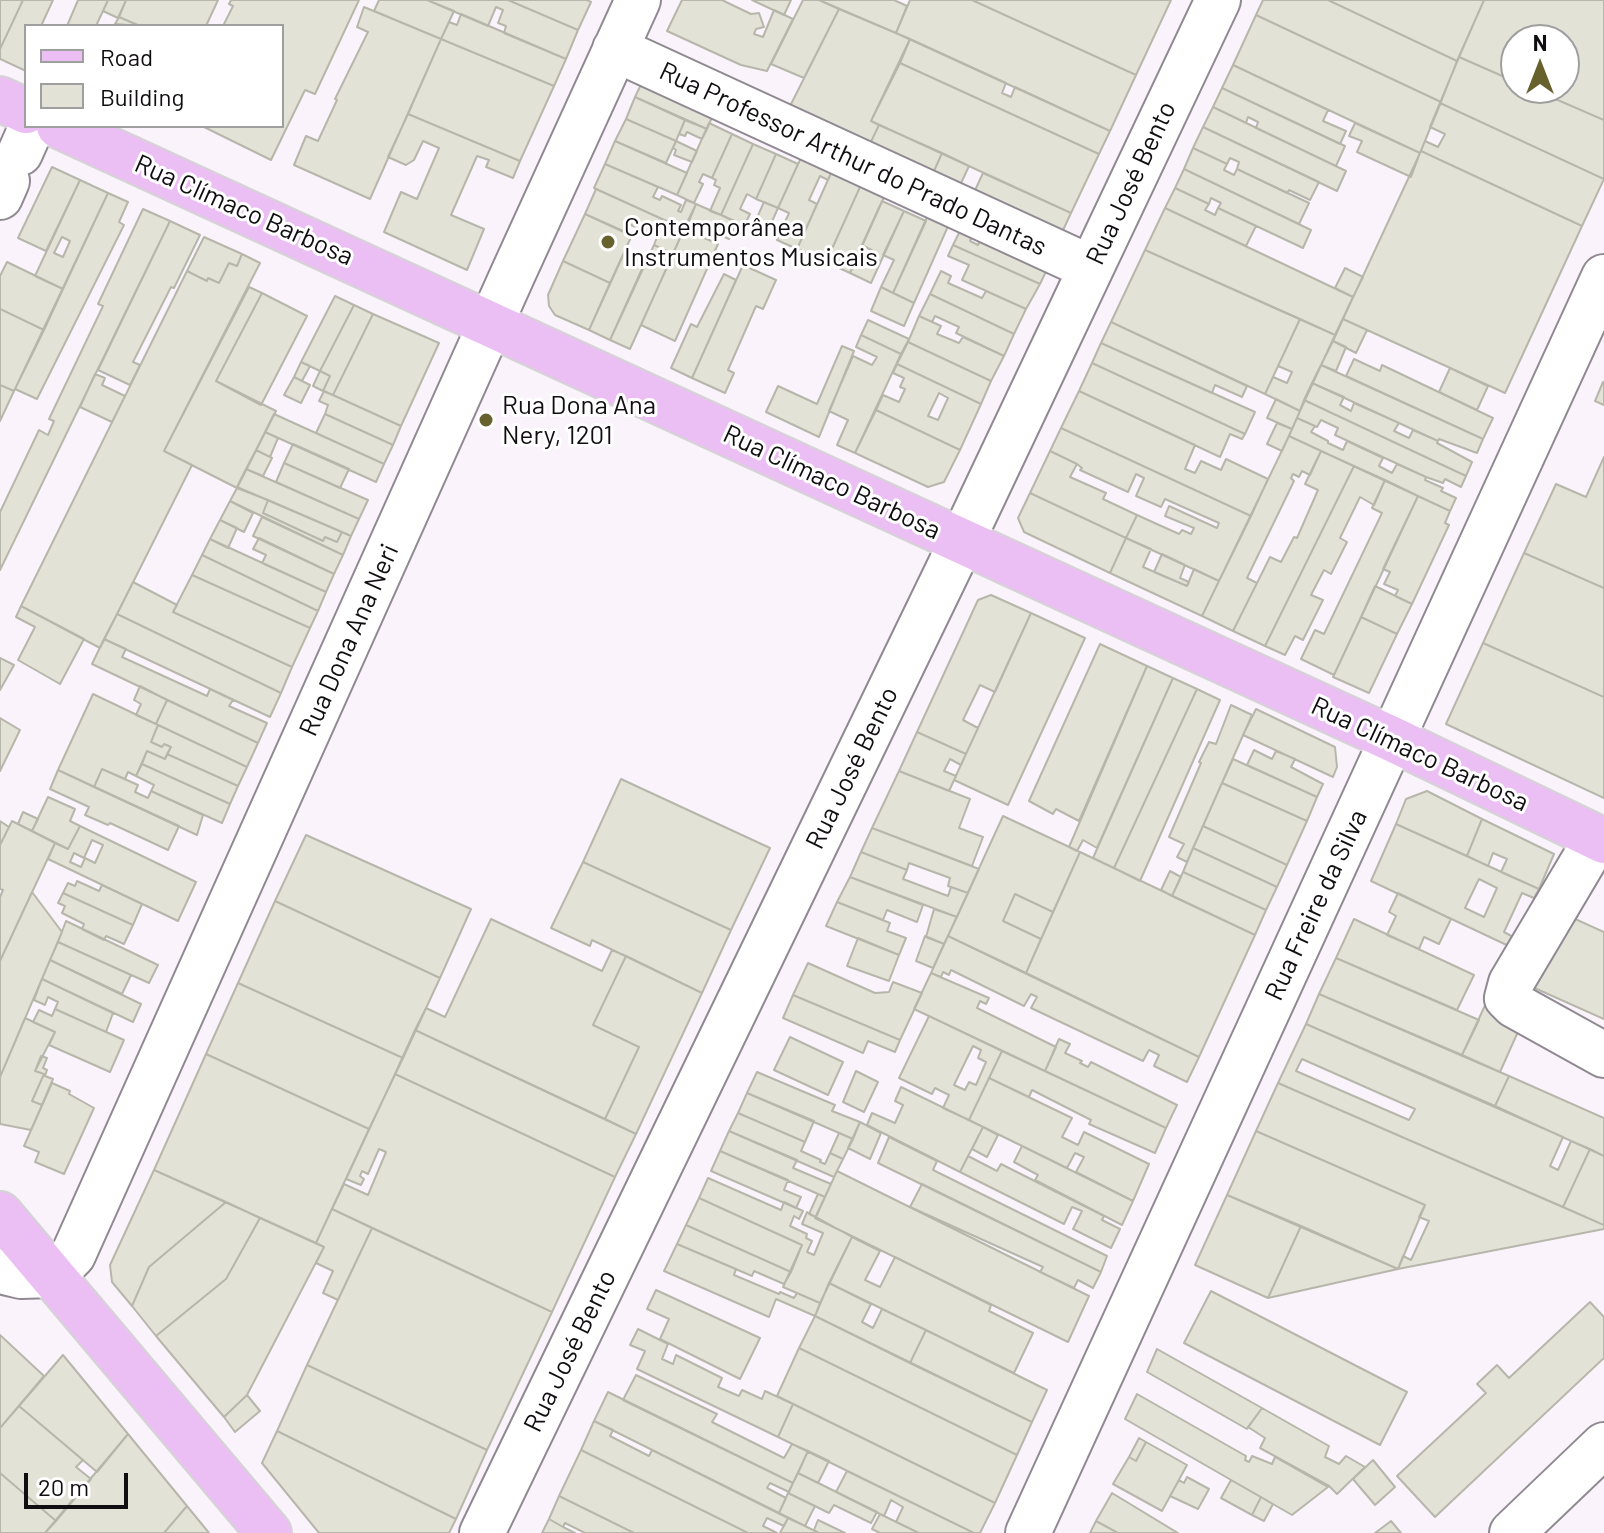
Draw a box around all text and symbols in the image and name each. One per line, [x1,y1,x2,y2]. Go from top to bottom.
legend [24,24,284,128]
north arrow [1500,24,1580,104]
text: N [1533,29,1547,55]
text: Road [100,42,153,71]
street label: Rua Professor Arthur do Prado Dantas [654,55,1052,263]
text: Building [100,82,184,111]
street label: Rua José Bento [1080,96,1182,270]
street label: Rua Clímaco Barbosa [130,148,358,272]
place label: Contemporânea Instrumentos Musicais [624,211,878,272]
marker: Contemporânea Instrumentos Musicais [599,233,617,251]
place label: Rua Dona Ana Nery, 1201 [502,389,656,450]
marker: Rua Dona Ana Nery, 1201 [477,411,495,429]
street label: Rua Clímaco Barbosa [718,418,946,546]
street label: Rua Dona Ana Neri [293,539,405,741]
street label: Rua José Bento [799,682,905,854]
street label: Rua Clímaco Barbosa [1306,690,1534,818]
street label: Rua Freire da Silva [1258,805,1374,1005]
street label: Rua José Bento [517,1265,623,1437]
scale bar [28,1457,132,1507]
text: 20 m [38,1472,89,1501]

